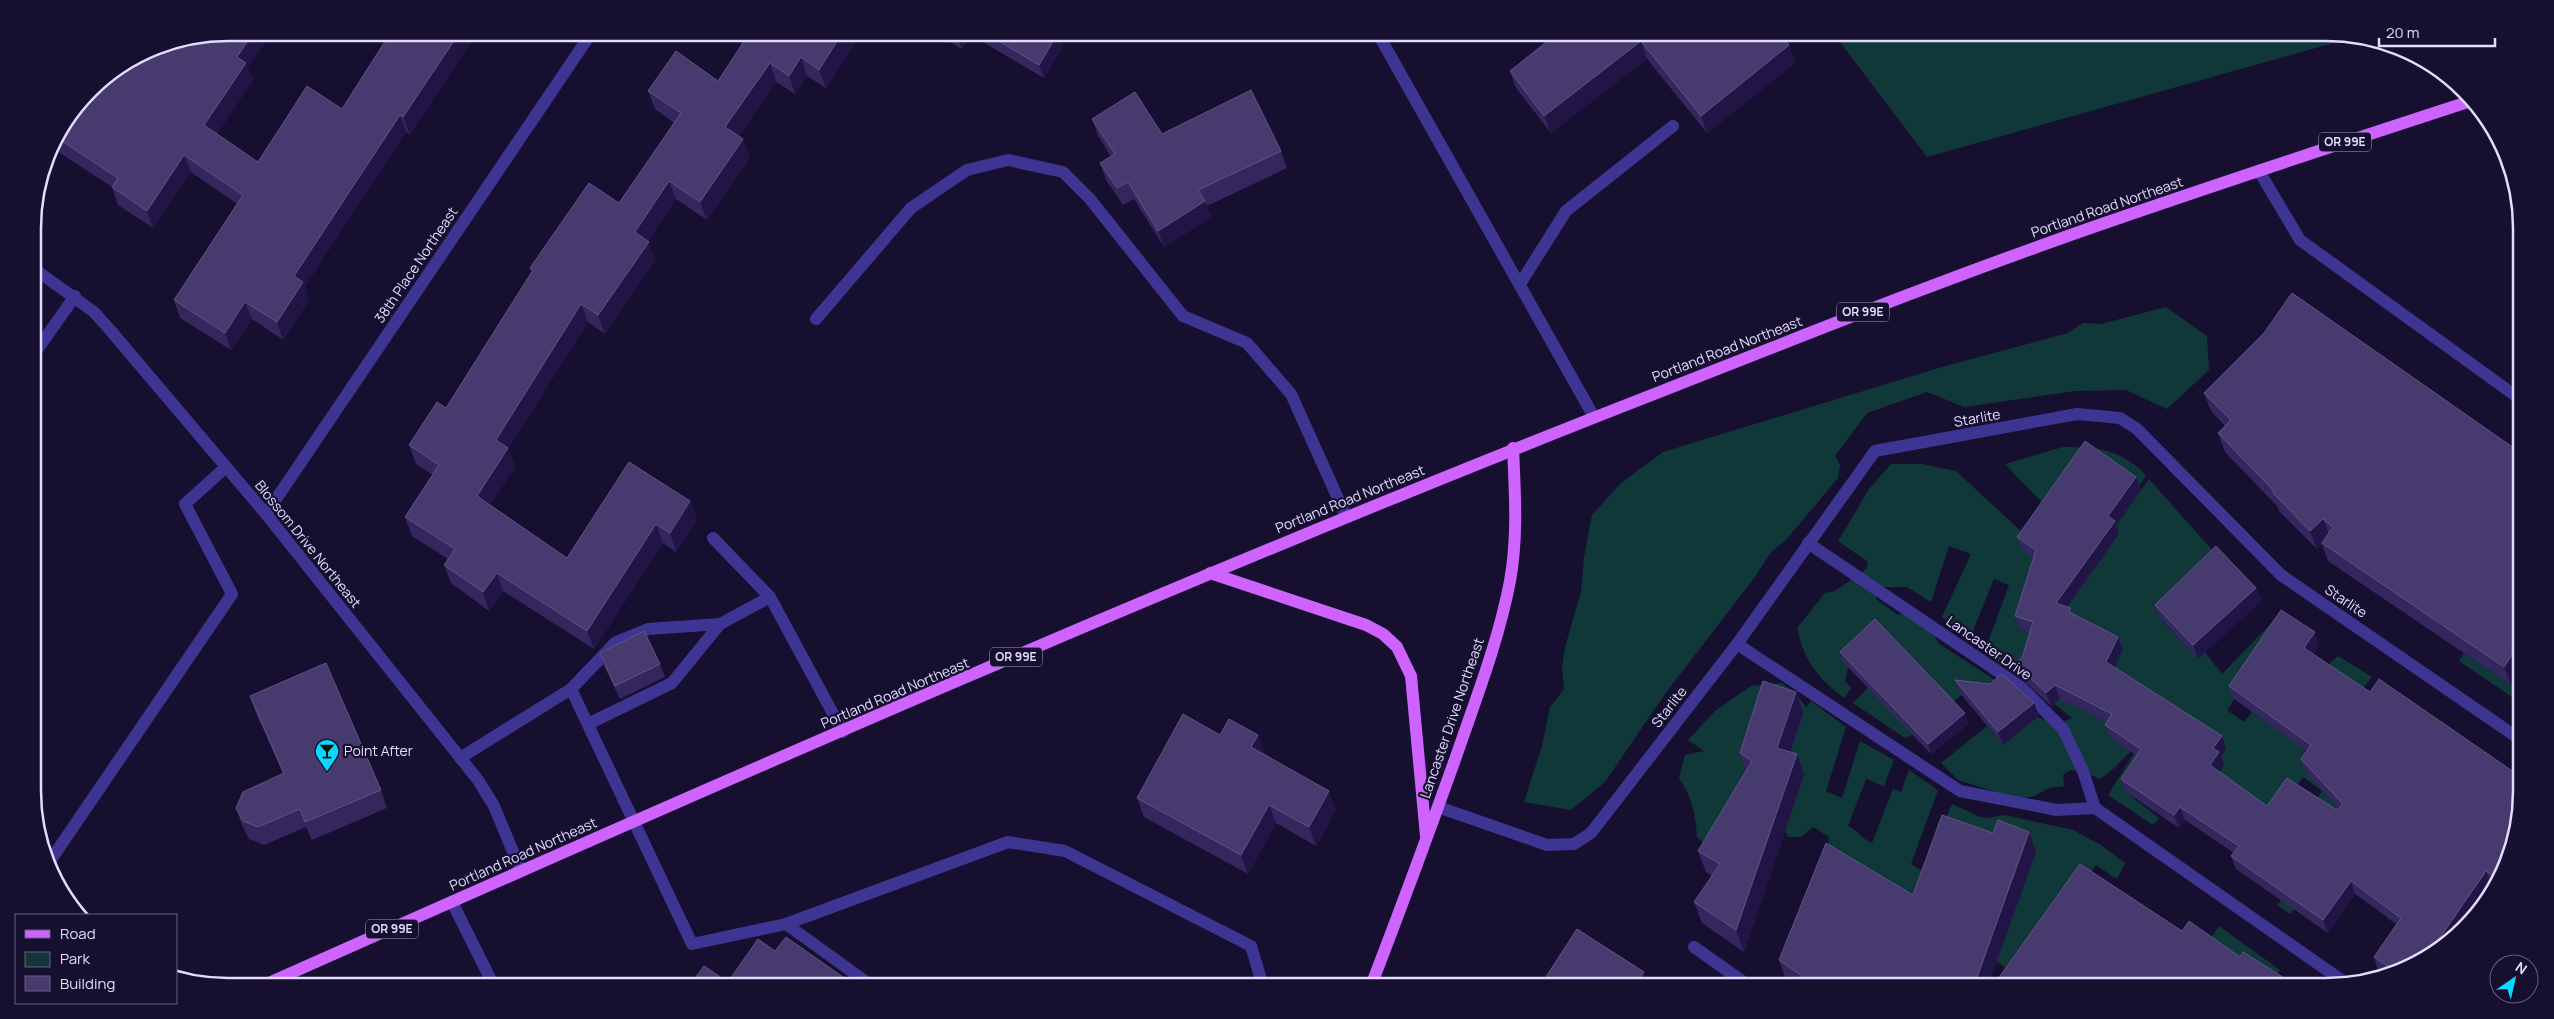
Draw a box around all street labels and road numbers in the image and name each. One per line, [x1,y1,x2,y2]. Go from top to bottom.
road number: OR 99E [2319,132,2371,152]
street label: Portland Road Northeast [2028,171,2186,241]
street label: 38th Place Northeast [370,203,462,327]
road number: OR 99E [1837,302,1889,322]
street label: Portland Road Northeast [1649,311,1805,386]
street label: Starlite [1952,404,2002,431]
street label: Portland Road Northeast [1272,460,1428,537]
street label: Blossom Drive Northeast [251,476,366,612]
street label: Starlite [2321,580,2371,622]
street label: Lancaster Drive [1943,611,2036,684]
street label: Lancaster Drive Northeast [1415,635,1488,801]
road number: OR 99E [990,648,1042,666]
street label: Portland Road Northeast [818,653,972,732]
street label: Starlite [1647,682,1691,731]
street label: Portland Road Northeast [446,812,600,895]
road number: OR 99E [366,920,418,939]

